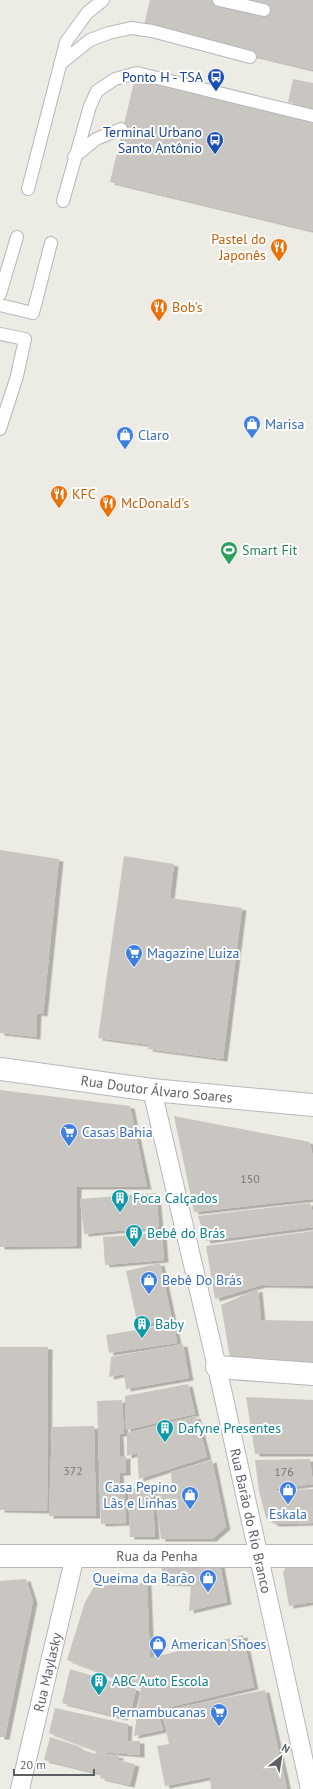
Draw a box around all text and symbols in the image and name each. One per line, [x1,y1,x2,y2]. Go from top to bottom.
bus stop icon: Ponto H - TSA [206,67,226,92]
place label: Ponto H - TSA [122,68,204,86]
place label: Terminal Urbano Santo Antônio [103,123,202,157]
bus stop icon: Terminal Urbano Santo Antônio [205,130,225,155]
place label: Pastel do Japonês [211,230,266,264]
restaurant icon: Pastel do Japonês [269,237,289,262]
restaurant icon: Bob's [149,297,169,322]
place label: Bob's [172,298,203,316]
shop icon: Marisa [242,414,262,439]
place label: Marisa [265,415,304,433]
shop icon: Claro [115,425,135,450]
place label: Claro [138,426,169,444]
restaurant icon: KFC [49,484,69,509]
place label: KFC [72,485,96,503]
restaurant icon: McDonald's [98,493,118,518]
place label: McDonald's [121,494,189,512]
sports icon: Smart Fit [219,540,239,565]
place label: Smart Fit [242,541,297,559]
supermarket icon: Magazine Luiza [124,943,144,968]
place label: Magazine Luiza [147,944,240,962]
street label: Rua Doutor Álvaro Soares [80,1071,233,1106]
supermarket icon: Casas Bahia [59,1122,79,1147]
place label: Casas Bahia [82,1123,153,1141]
house number: 150 [240,1171,260,1186]
building icon: Foca Calçados [110,1188,130,1213]
place label: Foca Calçados [133,1189,218,1207]
building icon: Bebê do Brás [124,1223,144,1248]
place label: Bebê do Brás [147,1224,225,1242]
shop icon: Bebê Do Brás [139,1270,159,1295]
place label: Bebê Do Brás [162,1271,242,1289]
building icon: Baby [132,1314,152,1339]
place label: Baby [155,1315,185,1333]
building icon: Dafyne Presentes [155,1418,175,1443]
place label: Dafyne Presentes [178,1419,281,1437]
street label: Rua Barão do Rio Branco [226,1447,276,1595]
house number: 372 [63,1463,83,1478]
house number: 176 [274,1464,294,1479]
place label: Casa Pepino Lãs e Linhas [103,1478,177,1512]
shop icon: Eskala [278,1480,298,1505]
shop icon: Casa Pepino Lãs e Linhas [180,1485,200,1510]
place label: Eskala [269,1505,307,1523]
street label: Rua da Penha [116,1547,198,1565]
shop icon: Queima da Barão [198,1568,218,1593]
place label: Queima da Barão [92,1569,195,1587]
street label: Rua Maylasky [29,1630,66,1714]
shop icon: American Shoes [148,1634,168,1659]
place label: American Shoes [171,1635,267,1653]
building icon: ABC Auto Escola [89,1671,109,1696]
place label: ABC Auto Escola [112,1672,209,1690]
supermarket icon: Pernambucanas [209,1702,229,1727]
place label: Pernambucanas [112,1703,206,1721]
north arrow [261,1737,301,1777]
text: N [279,1740,293,1756]
scale bar [14,1751,94,1777]
text: 20 m [20,1757,46,1772]

